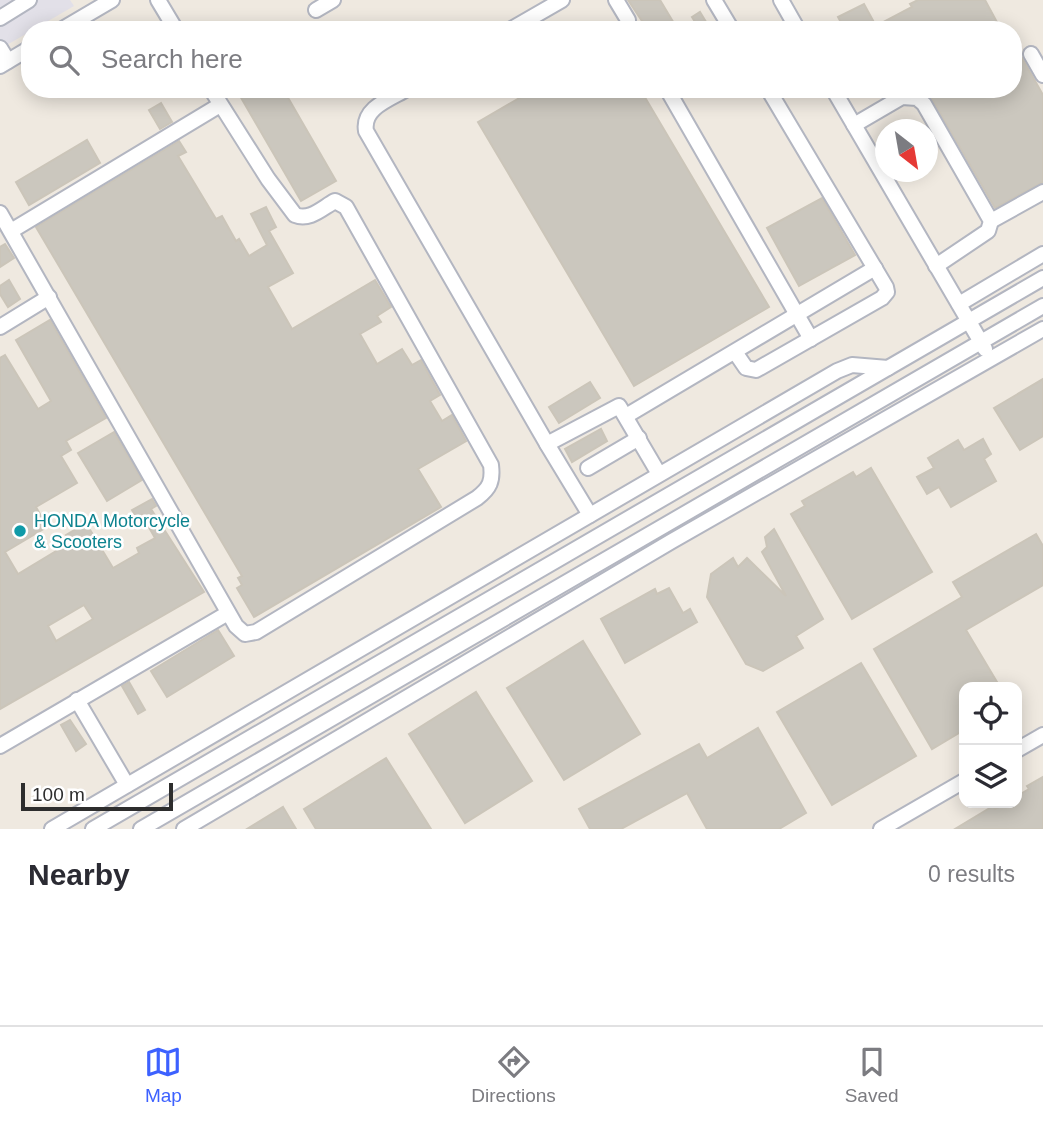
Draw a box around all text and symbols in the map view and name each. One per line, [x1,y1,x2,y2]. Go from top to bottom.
search box [21,21,1022,98]
icon: search [45,41,83,79]
text: Search here [101,44,243,74]
north arrow [875,119,938,182]
place label: HONDA Motorcycle & Scooters [34,511,190,552]
marker: HONDA Motorcycle & Scooters [12,523,28,539]
map controls [959,682,1022,808]
button: locate [959,682,1022,745]
button: layers [959,745,1022,808]
scale bar [21,780,173,812]
text: 100 m [32,784,85,805]
text: Nearby [28,858,130,891]
text: 0 results [928,861,1015,887]
tab: Map [144,1043,182,1107]
tab: Directions [471,1043,556,1107]
tab: Saved [845,1043,899,1107]

